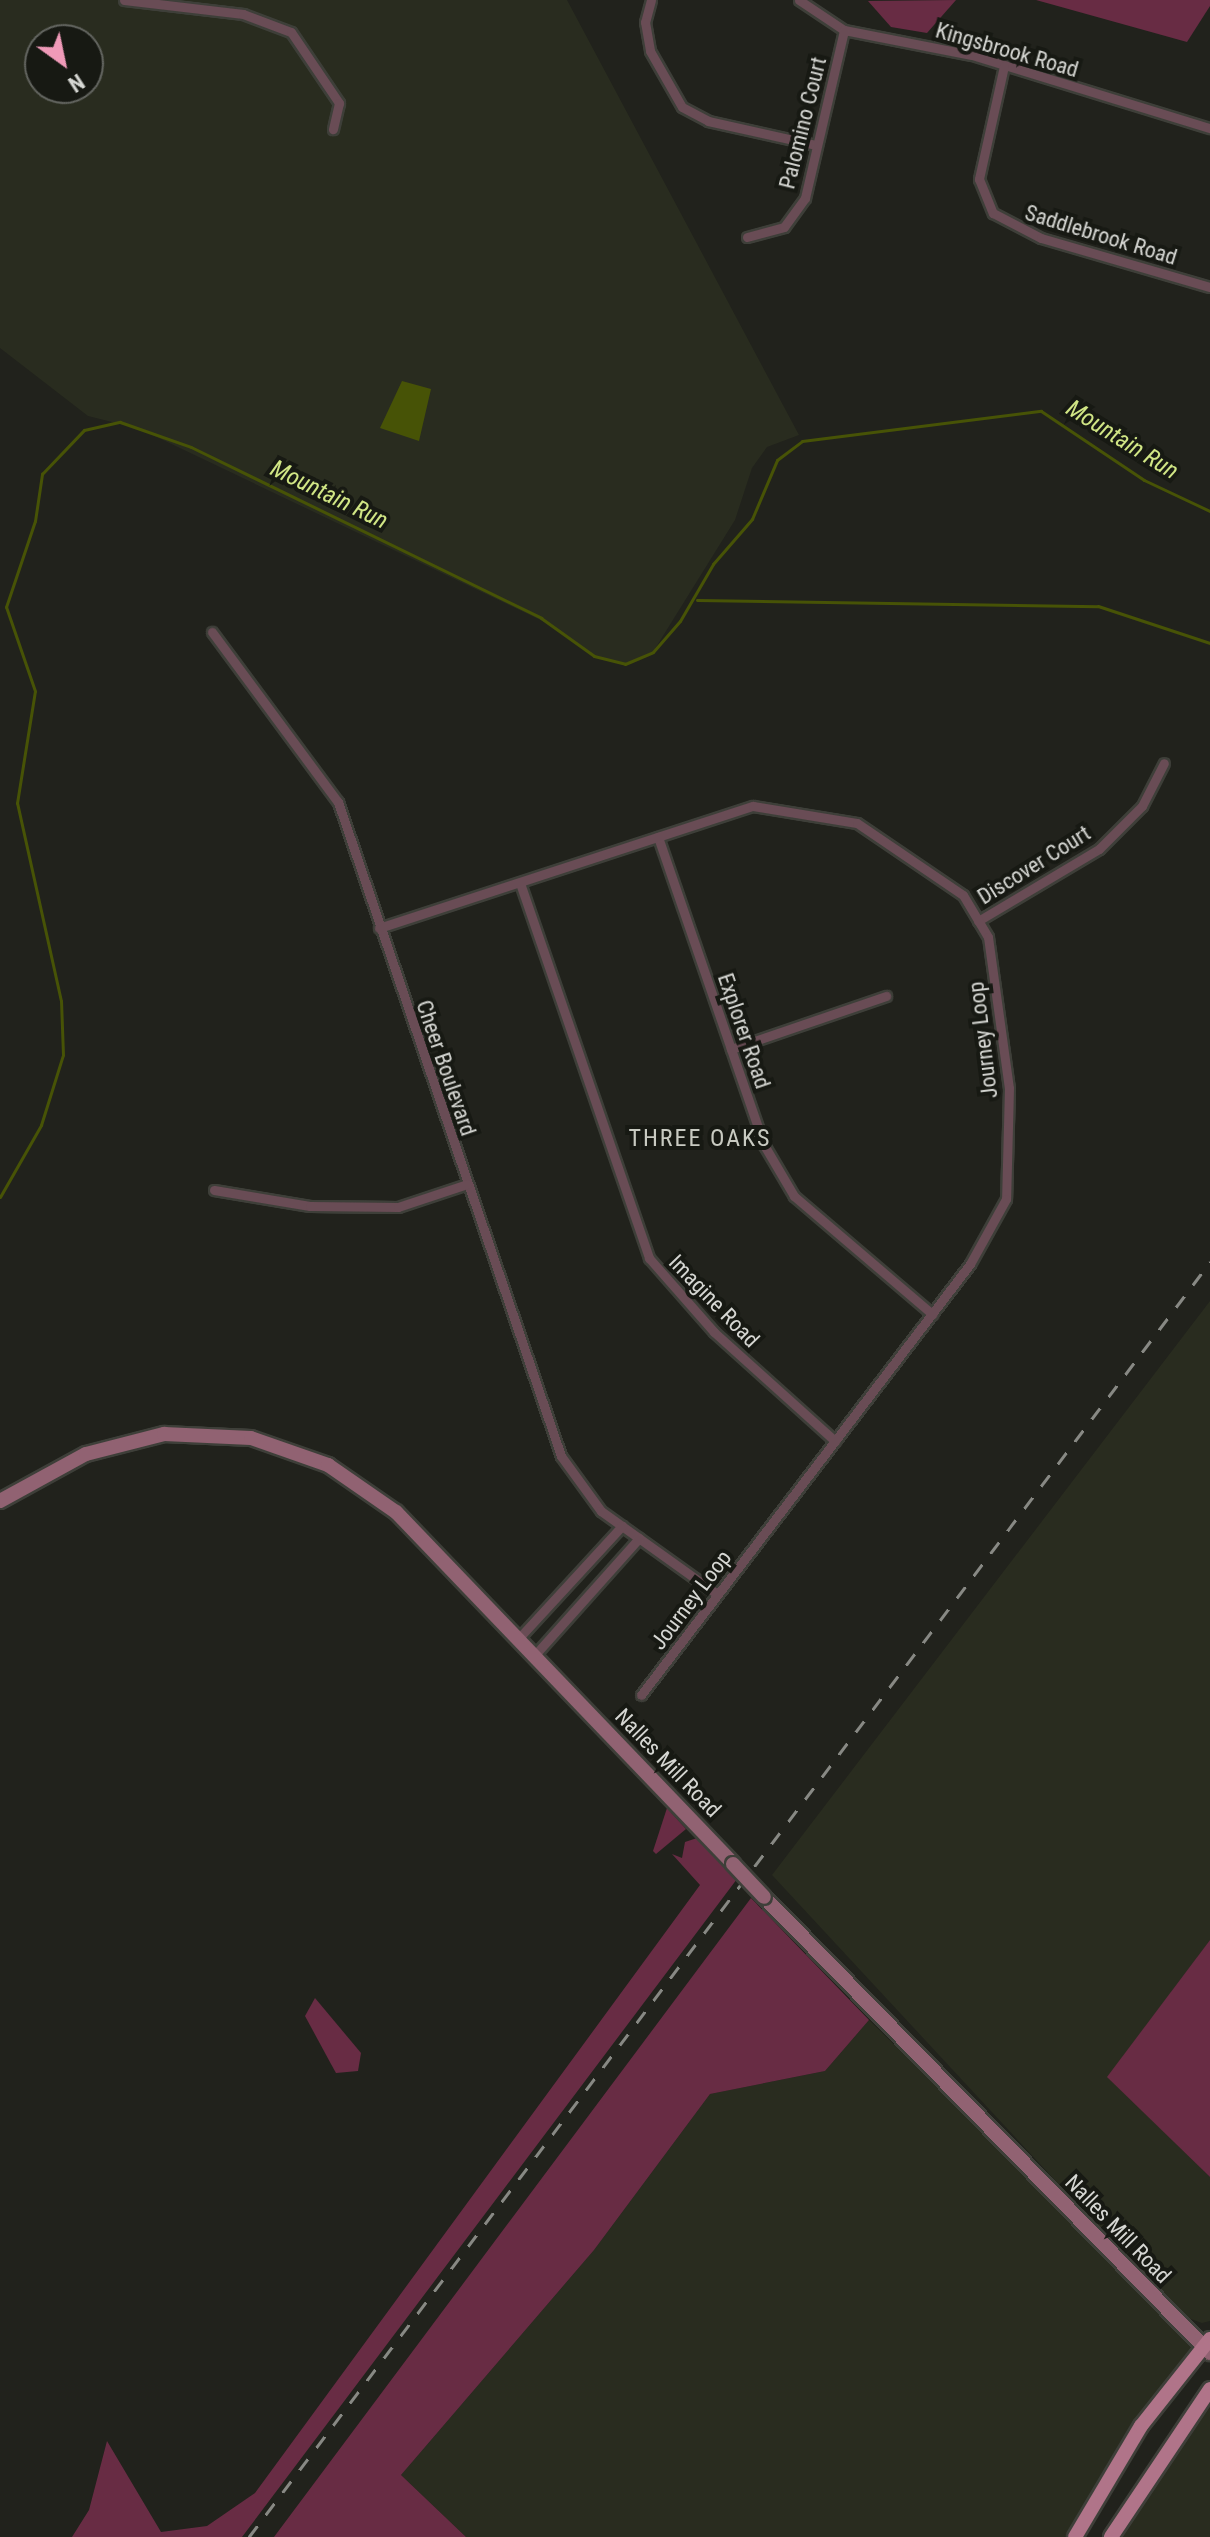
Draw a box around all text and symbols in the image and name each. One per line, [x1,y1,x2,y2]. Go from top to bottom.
street label: Kingsbrook Road [933,17,1081,83]
north arrow [24,24,104,104]
street label: Palomino Court [774,54,832,192]
text: N [64,69,89,97]
street label: Saddlebrook Road [1022,199,1180,271]
water label: Mountain Run [1061,394,1183,486]
water label: Mountain Run [266,454,392,536]
street label: Discover Court [973,820,1095,910]
street label: Explorer Road [712,970,776,1092]
street label: Journey Loop [963,980,1003,1100]
street label: Cheer Boulevard [410,997,482,1139]
district label: THREE OAKS [628,1125,772,1153]
street label: Imagine Road [663,1249,765,1353]
street label: Journey Loop [645,1545,737,1655]
street label: Nalles Mill Road [610,1703,726,1823]
street label: Nalles Mill Road [1060,2169,1176,2289]

